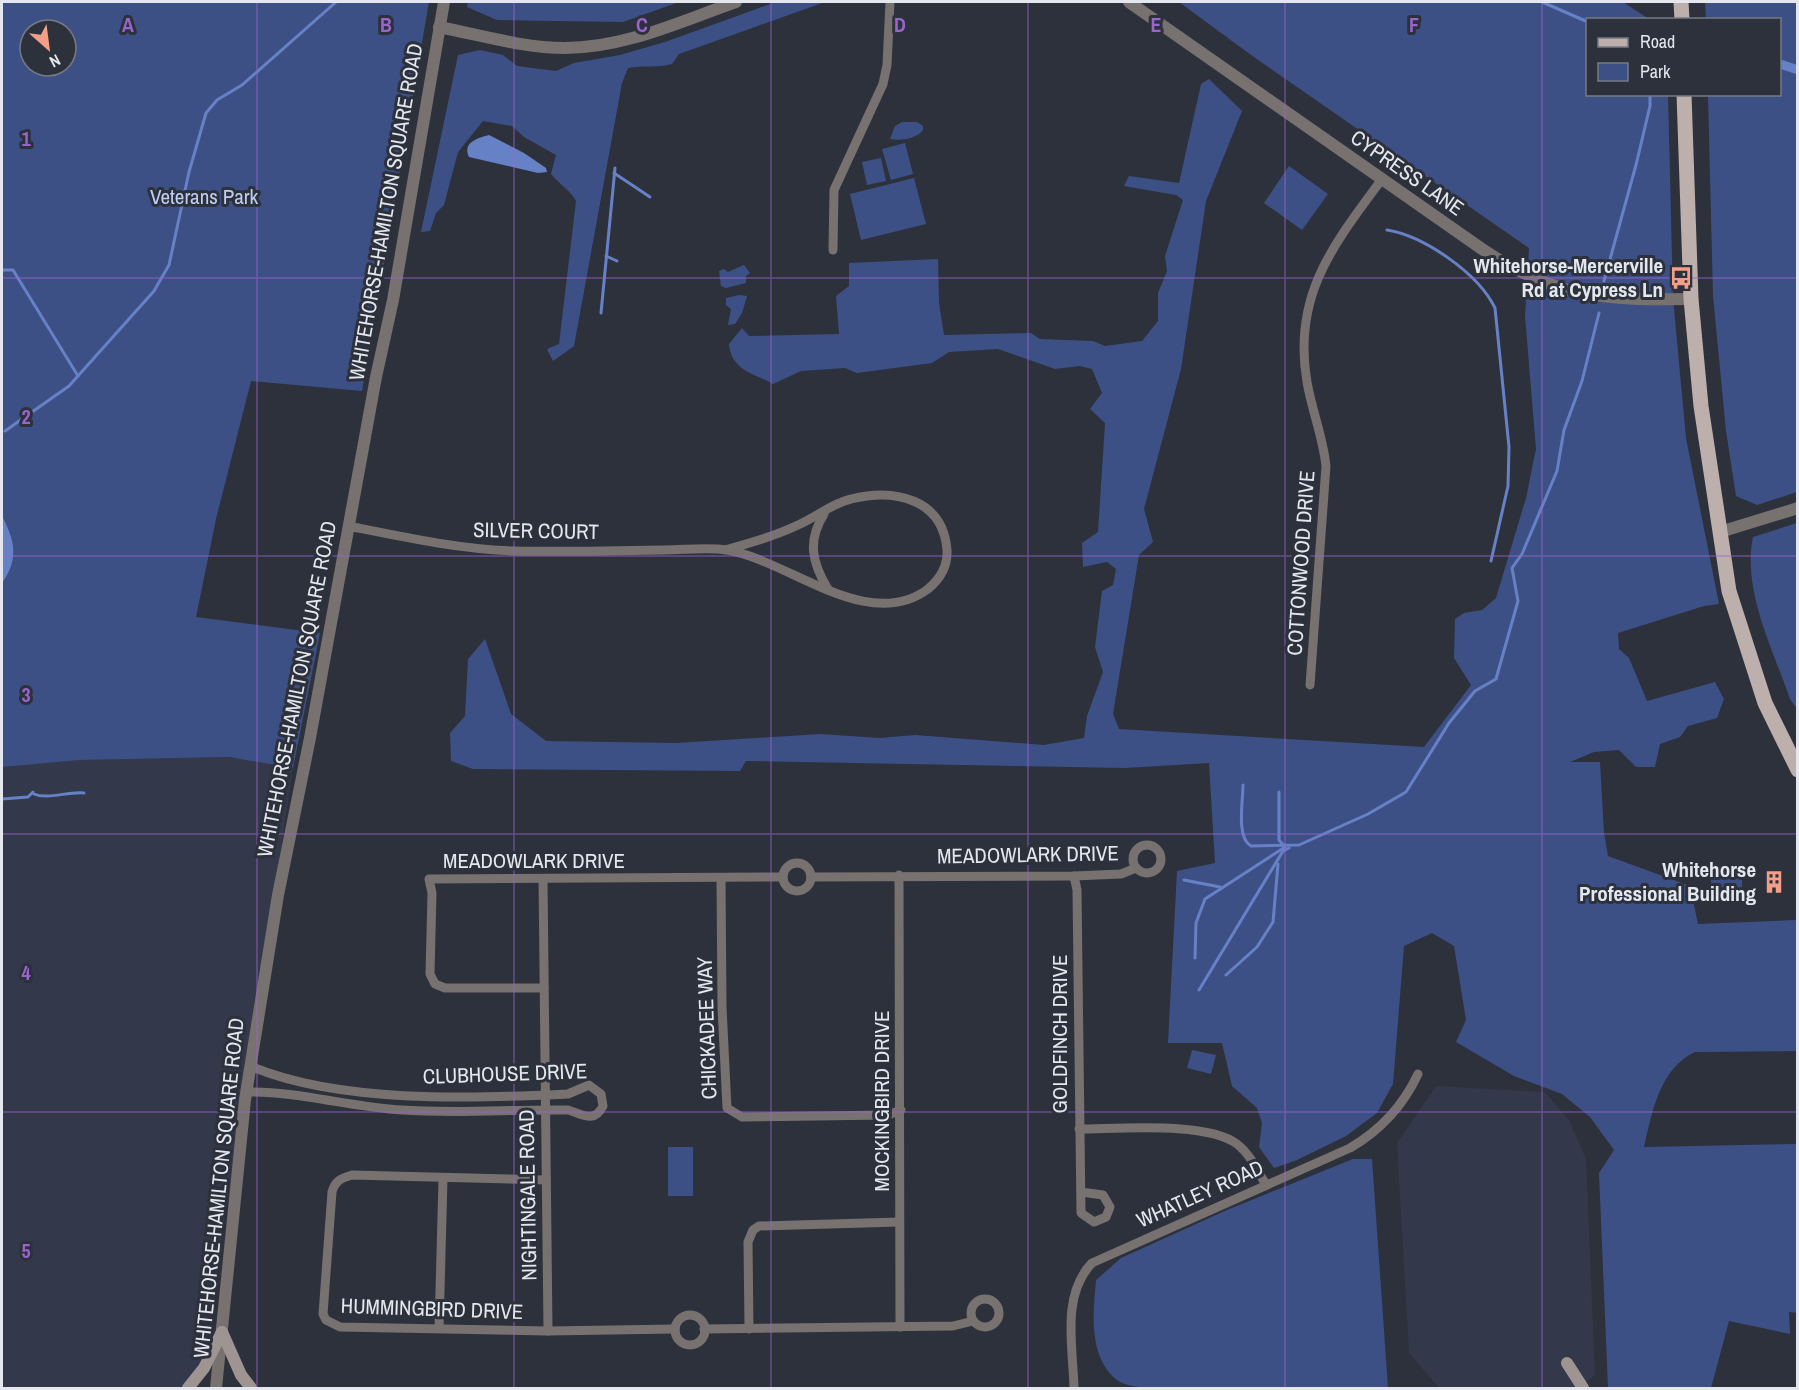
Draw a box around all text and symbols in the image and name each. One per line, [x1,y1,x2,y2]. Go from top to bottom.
text: A [122,11,134,38]
text: B [380,11,392,38]
text: C [636,11,648,38]
text: D [894,11,906,38]
text: E [1151,11,1162,38]
text: F [1409,11,1419,38]
north arrow [18,18,78,78]
legend [1586,18,1781,96]
text: Road [1640,29,1675,54]
street label: WHITEHORSE-HAMILTON SQUARE ROAD [342,41,429,383]
text: N [46,49,64,73]
text: Park [1640,59,1671,84]
street label: CYPRESS LANE [1345,123,1470,222]
text: 1 [21,125,31,152]
park label: Veterans Park [150,182,258,211]
place label: Whitehorse-Mercerville Rd at Cypress Ln [1474,251,1663,304]
bus stop icon: Whitehorse-Mercerville Rd at Cypress Ln [1668,265,1694,291]
text: 2 [21,403,31,430]
street label: COTTONWOOD DRIVE [1280,470,1321,656]
street label: SILVER COURT [473,515,600,546]
street label: WHITEHORSE-HAMILTON SQUARE ROAD [250,518,343,859]
text: 3 [21,681,31,708]
street label: MEADOWLARK DRIVE [937,838,1119,871]
street label: MEADOWLARK DRIVE [443,846,625,875]
place label: Whitehorse Professional Building [1579,855,1756,908]
building icon: Whitehorse Professional Building [1761,869,1787,895]
street label: GOLDFINCH DRIVE [1045,955,1074,1113]
street label: CHICKADEE WAY [690,956,723,1100]
text: 4 [21,959,31,986]
street label: MOCKINGBIRD DRIVE [867,1011,896,1191]
street label: WHITEHORSE-HAMILTON SQUARE ROAD [186,1016,251,1359]
street label: CLUBHOUSE DRIVE [422,1056,588,1091]
street label: NIGHTINGALE ROAD [512,1109,543,1281]
street label: WHATLEY ROAD [1132,1153,1268,1234]
text: 5 [21,1237,31,1264]
street label: HUMMINGBIRD DRIVE [340,1291,524,1326]

